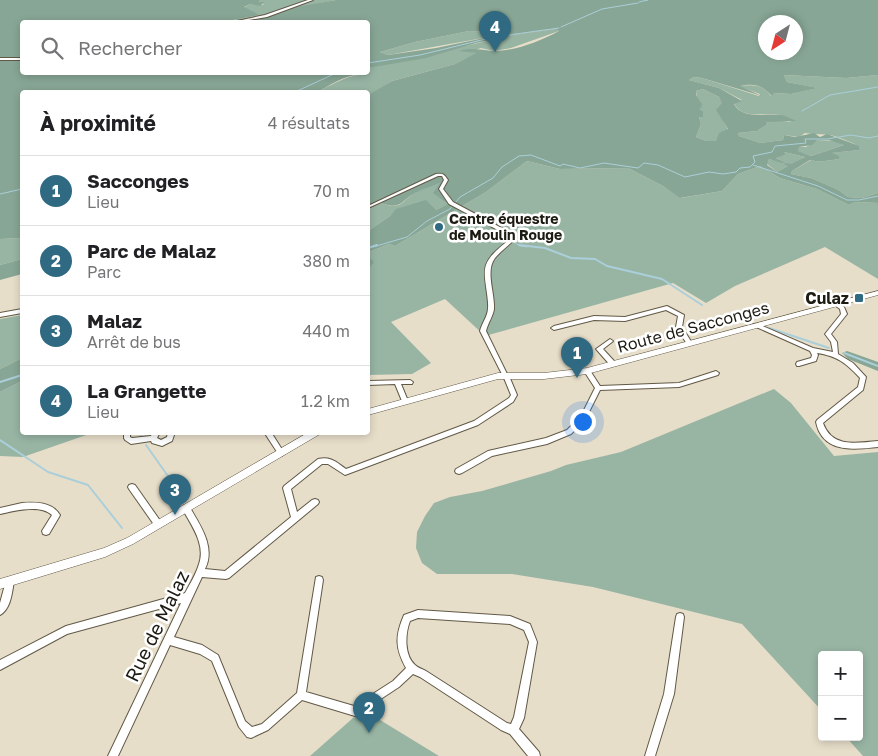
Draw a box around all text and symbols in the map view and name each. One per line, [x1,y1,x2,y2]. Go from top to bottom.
pin: 4 [479,11,511,52]
north arrow [758,15,803,60]
search box [20,20,370,75]
icon: search [38,34,66,62]
text: Rechercher [78,36,183,59]
text: À proximité [40,110,156,136]
text: 4 résultats [268,113,350,133]
text: Sacconges [87,169,189,192]
text: 1 [52,181,60,201]
text: 70 m [313,181,350,201]
text: Lieu [87,192,119,212]
place label: Centre équestre de Moulin Rouge [449,210,562,243]
marker: Centre équestre de Moulin Rouge [433,221,445,233]
text: Parc de Malaz [87,239,216,262]
text: 2 [51,251,61,271]
text: 380 m [303,251,350,271]
text: Parc [87,262,121,282]
place label: Culaz [805,288,849,308]
marker: Culaz [853,292,865,304]
street label: Route de Sacconges [615,297,771,357]
text: Malaz [87,309,142,332]
text: 3 [51,321,61,341]
text: 440 m [302,321,350,341]
text: Arrêt de bus [87,332,181,352]
pin: 1 [561,337,593,378]
text: La Grangette [87,379,206,402]
text: 4 [51,391,61,411]
text: 1.2 km [301,391,350,411]
text: Lieu [87,402,119,422]
your location [570,409,596,435]
pin: 3 [159,474,191,515]
street label: Rue de Malaz [120,566,193,685]
map controls [818,651,863,741]
button: + [818,651,863,696]
pin: 2 [353,692,385,733]
button: − [818,696,863,741]

